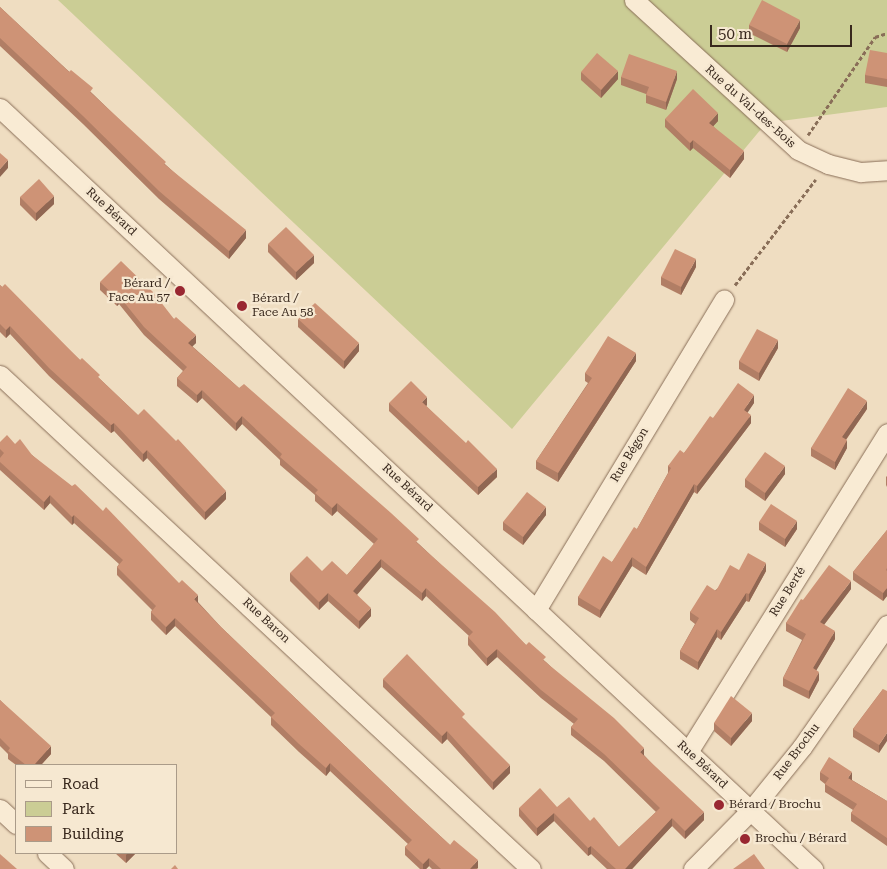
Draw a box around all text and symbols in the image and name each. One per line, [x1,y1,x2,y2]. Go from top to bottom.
scale bar [712,15,854,47]
text: 50 m [718,25,752,43]
street label: Rue du Val-des-Bois [702,63,798,151]
street label: Rue Bérard [83,185,139,239]
place label: Bérard / Face Au 57 [108,277,170,305]
marker: Bérard / Face Au 57 [174,285,186,297]
place label: Bérard / Face Au 58 [252,292,314,320]
marker: Bérard / Face Au 58 [236,300,248,312]
street label: Rue Bégon [608,425,652,485]
street label: Rue Bérard [379,461,435,515]
street label: Rue Berté [767,564,809,620]
street label: Rue Baron [239,595,293,647]
street label: Rue Brochu [771,721,823,783]
street label: Rue Bérard [674,738,730,792]
legend [15,764,178,854]
text: Road [62,775,99,793]
place label: Bérard / Brochu [729,798,821,812]
marker: Bérard / Brochu [713,799,725,811]
text: Park [62,800,95,818]
text: Building [62,825,123,843]
place label: Brochu / Bérard [755,832,847,846]
marker: Brochu / Bérard [739,833,751,845]

